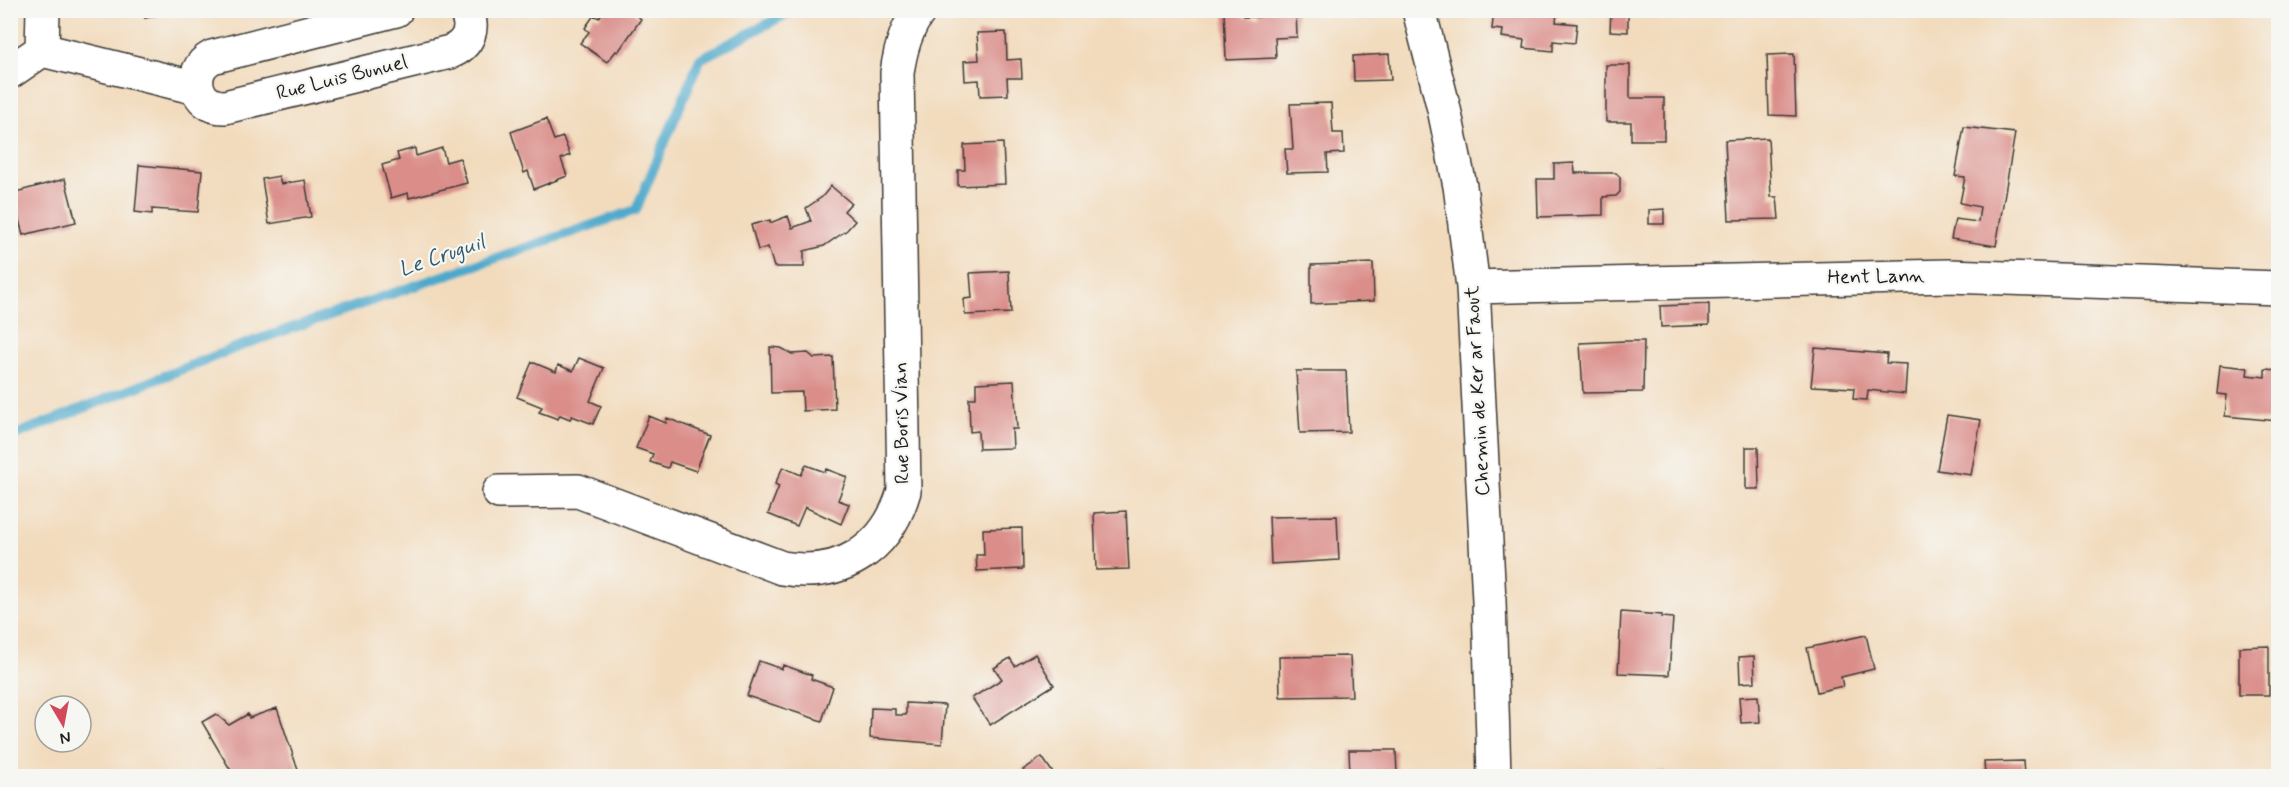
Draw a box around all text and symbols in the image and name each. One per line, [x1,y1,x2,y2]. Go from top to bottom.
street label: Rue Luis Bunuel [274,49,411,107]
water label: Le Cruguil [395,228,490,284]
street label: Hent Lann [1827,263,1925,291]
street label: Chemin de Ker ar Faout [1459,285,1497,497]
street label: Rue Boris Vian [887,362,917,484]
north arrow [33,694,93,754]
text: N [58,726,72,749]

